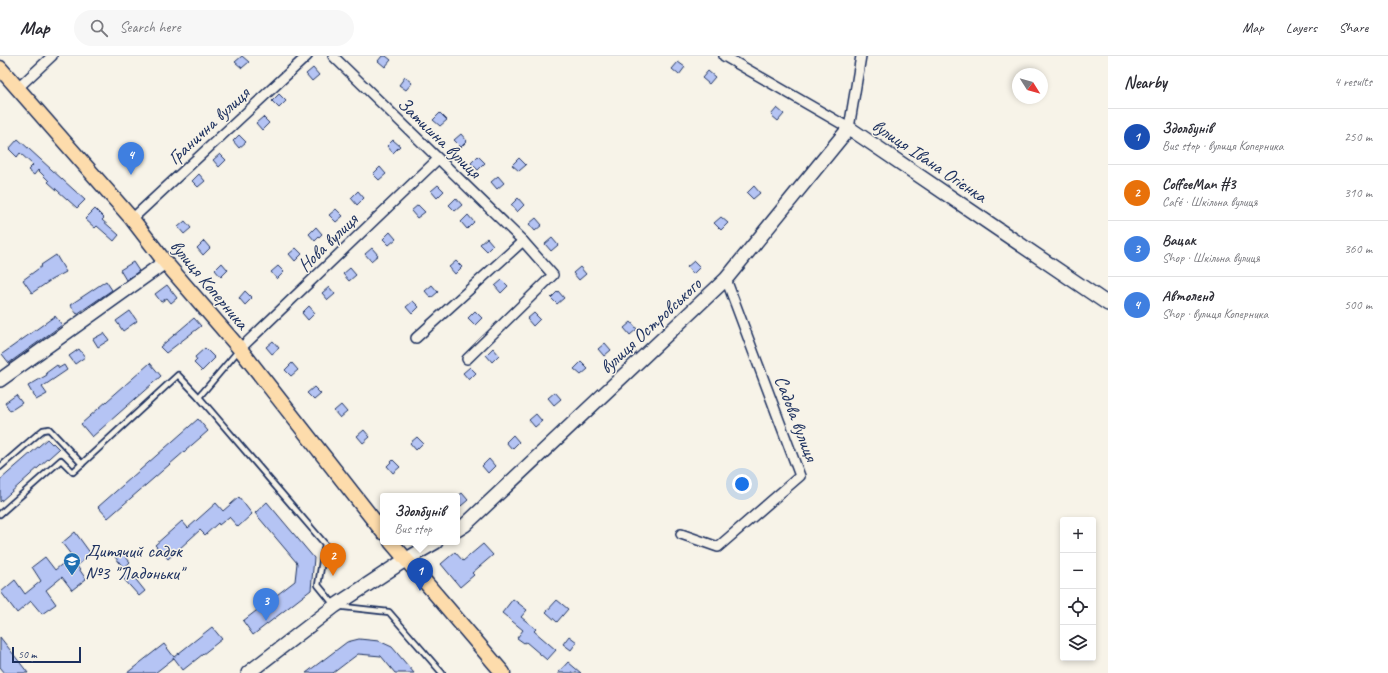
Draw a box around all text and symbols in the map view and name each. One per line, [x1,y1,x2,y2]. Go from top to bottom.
search box [74,10,354,46]
text: Map [20,16,50,40]
icon: search [88,17,110,39]
text: Search here [120,18,181,37]
text: Map [1242,19,1264,36]
text: Layers [1286,19,1317,36]
text: Share [1339,19,1368,36]
north arrow [1012,68,1048,104]
text: Nearby [1124,72,1167,93]
text: 4 results [1334,74,1372,90]
street label: Гранична вулиця [163,81,256,170]
street label: Затишна вулиця [392,92,487,185]
street label: вулиця Івана Огієнка [867,113,993,209]
text: Здолбунів [1162,119,1213,138]
text: 1 [1134,129,1140,145]
text: 250 m [1344,129,1372,145]
text: Bus stop · вулиця Коперника [1162,138,1284,154]
pin: 4 [118,142,144,175]
text: CoffeeMan #3 [1162,175,1235,194]
text: 2 [1134,185,1140,201]
text: 310 m [1344,185,1372,201]
text: Café · Шкільна вулиця [1162,194,1257,210]
street label: Нова вулиця [293,207,364,277]
text: Вацак [1162,231,1196,250]
street label: вулиця Коперника [165,235,255,336]
text: 3 [1134,241,1140,257]
text: 360 m [1344,241,1372,257]
text: Shop · Шкільна вулиця [1162,250,1260,266]
street label: вулиця Островського [595,272,708,379]
text: Автоленд [1162,287,1213,306]
text: 4 [1134,297,1140,313]
text: 500 m [1344,297,1372,313]
text: Shop · вулиця Коперника [1162,306,1268,322]
street label: Садова вулиця [769,372,824,466]
your location [732,474,752,494]
popup [380,493,460,545]
text: Здолбунів [395,502,445,521]
map controls [1060,517,1096,661]
button: + [1060,517,1096,553]
text: Bus stop [395,521,432,537]
place label: Дитячий садок №3 "Ладоньки" [85,539,187,585]
pin: 2 [320,543,346,576]
school or university icon: Дитячий садок №3 "Ладоньки" [62,551,82,576]
button: − [1060,553,1096,589]
pin: 1 [407,558,433,591]
pin: 3 [253,588,279,621]
button: locate [1060,589,1096,625]
button: layers [1060,625,1096,661]
scale bar [12,645,81,664]
text: 50 m [18,647,37,661]

